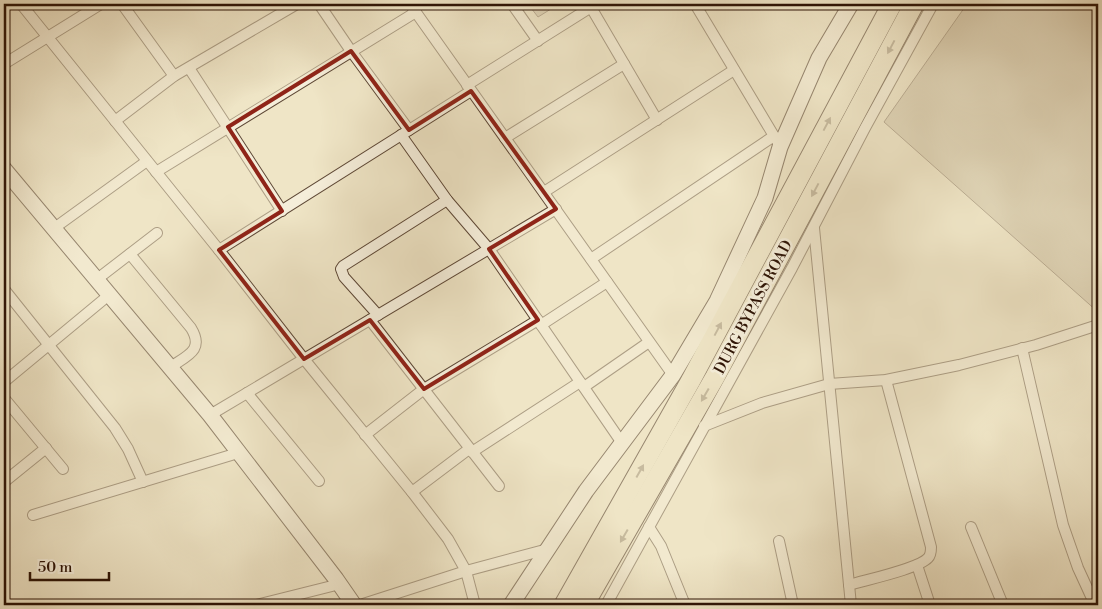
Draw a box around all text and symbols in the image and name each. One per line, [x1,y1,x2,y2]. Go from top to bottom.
one-way arrow [887,40,895,54]
one-way arrow [823,117,831,131]
one-way arrow [811,183,819,198]
street label: DURG BYPASS ROAD [710,237,797,377]
one-way arrow [714,322,722,337]
one-way arrow [700,389,709,402]
one-way arrow [635,465,644,478]
one-way arrow [619,529,628,543]
scale bar [30,549,109,581]
text: 50 m [38,558,72,577]

